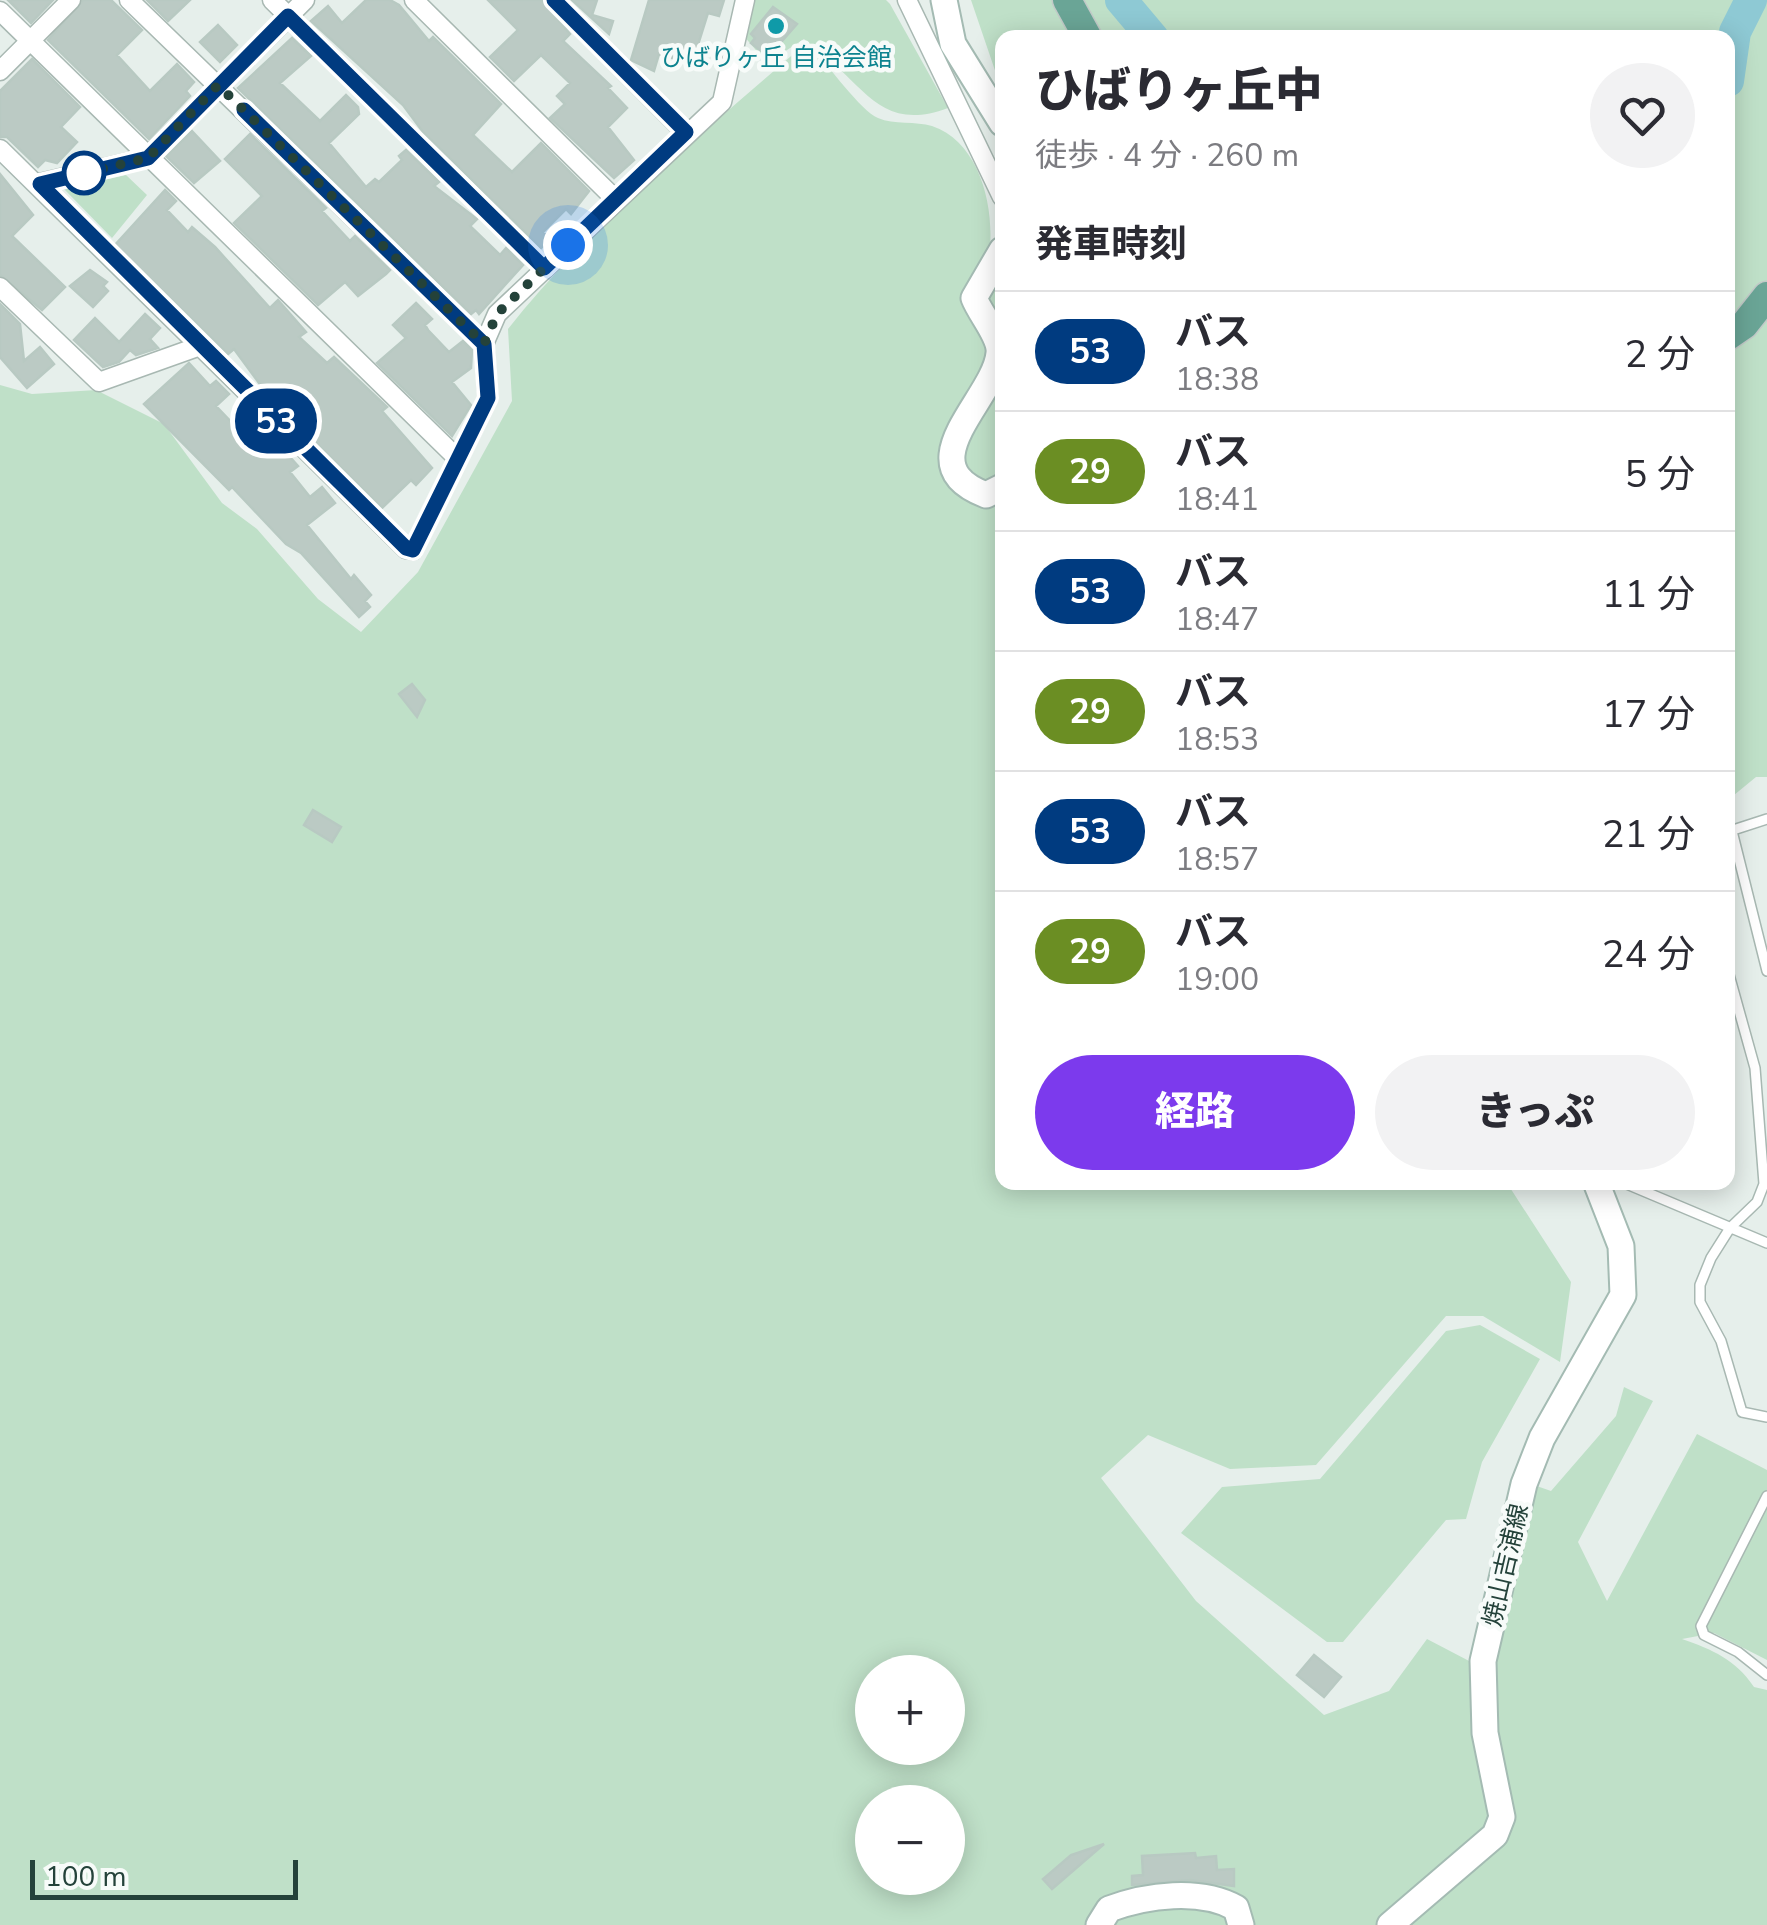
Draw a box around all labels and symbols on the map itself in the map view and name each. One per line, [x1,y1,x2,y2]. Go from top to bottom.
marker: ひばりヶ丘 自治会館 [765,15,787,37]
place label: ひばりヶ丘 自治会館 [660,41,892,75]
unlabelled marker [63,152,105,194]
your location [543,220,593,270]
line badge: 53 [231,388,321,454]
street label: 焼山吉浦線 [1475,1500,1537,1630]
scale bar [30,1855,298,1900]

